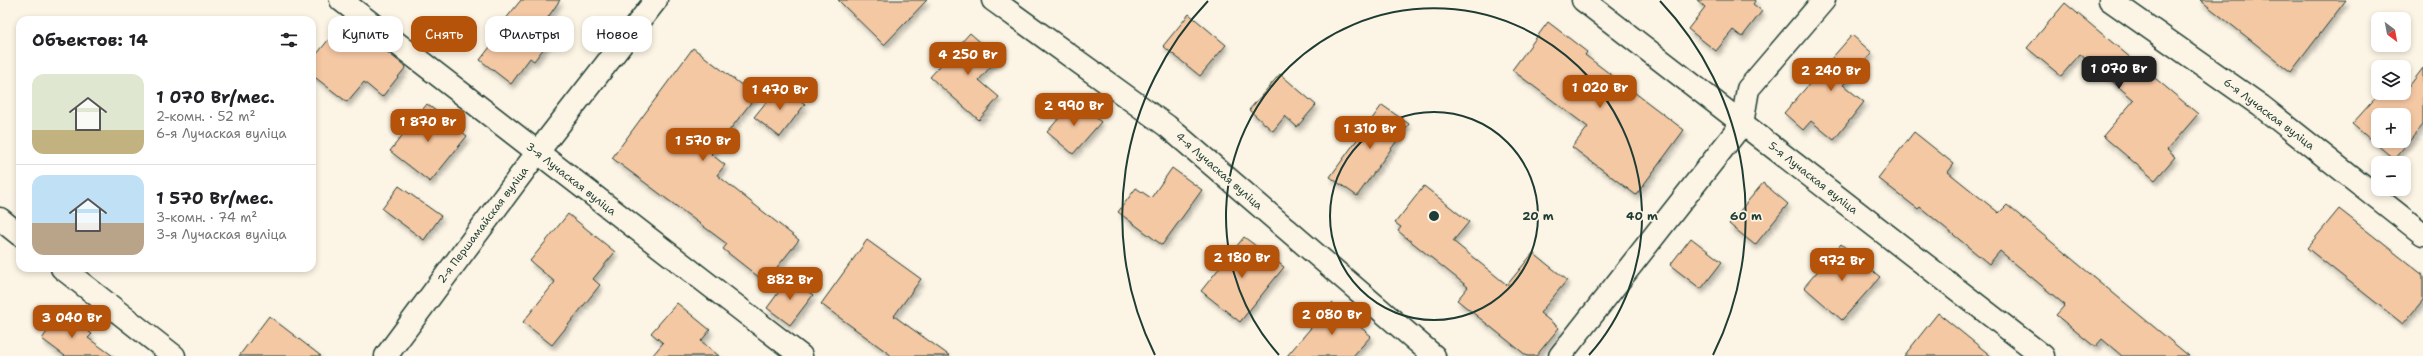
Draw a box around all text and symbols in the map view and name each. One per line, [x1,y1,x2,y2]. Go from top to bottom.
north arrow [2371,12,2411,52]
map controls [2371,12,2411,196]
chip: Купить [328,16,403,52]
chip: Снять [411,16,477,52]
chip: Фильтры [485,16,574,52]
chip: Новое [582,16,652,52]
text: Объектов: 14 [32,29,148,51]
icon: filters [278,29,300,51]
pin: 4 250 Br [927,42,1009,76]
text: 4 250 Br [938,46,998,63]
pin: 1 070 Br [2078,56,2160,90]
pin: 2 240 Br [1790,58,1872,92]
text: 1 070 Br [2091,60,2147,77]
button: layers [2371,60,2411,100]
text: 2 240 Br [1801,62,1861,79]
pin: 1 020 Br [1559,75,1641,109]
street label: 6-я Лучаская вуліца [2220,75,2318,153]
pin: 1 470 Br [739,77,821,111]
text: 1 020 Br [1572,79,1628,96]
text: 1 470 Br [752,81,808,98]
text: 1 070 Br/мес. [156,86,275,108]
icon: home [64,90,112,138]
pin: 2 990 Br [1033,93,1115,127]
text: 2 990 Br [1044,97,1104,114]
text: 2-комн. · 52 m² [156,108,255,125]
button: + [2371,108,2411,148]
pin: 1 870 Br [387,109,469,143]
text: 1 870 Br [400,113,456,130]
pin: 1 310 Br [1329,116,1411,150]
text: 1 310 Br [1343,120,1397,137]
text: 6-я Лучаская вуліца [156,125,287,142]
pin: 1 570 Br [662,128,744,162]
street label: 4-я Лучаская вуліца [1172,129,1266,213]
text: 1 570 Br [675,132,731,149]
street label: 5-я Лучаская вуліца [1765,138,1861,218]
street label: 3-я Лучаская вуліца [523,139,619,219]
button: − [2371,156,2411,196]
street label: 2-я Першамайская вуліца [434,163,532,286]
text: 1 570 Br/мес. [156,187,274,209]
icon: home [64,191,112,239]
text: 20 m [1522,208,1554,224]
text: 40 m [1626,208,1658,224]
text: 60 m [1730,208,1762,224]
text: 3-комн. · 74 m² [156,209,257,226]
centre of rings [1427,209,1441,223]
text: 3-я Лучаская вуліца [156,226,287,243]
pin: 2 180 Br [1201,245,1283,279]
pin: 972 Br [1809,248,1875,282]
text: 2 180 Br [1213,249,1271,266]
text: 972 Br [1819,252,1865,269]
pin: 882 Br [757,267,823,301]
text: 882 Br [767,271,813,288]
pin: 2 080 Br [1291,302,1373,336]
pin: 3 040 Br [31,305,113,339]
text: 2 080 Br [1302,306,1362,323]
text: 3 040 Br [42,309,102,326]

